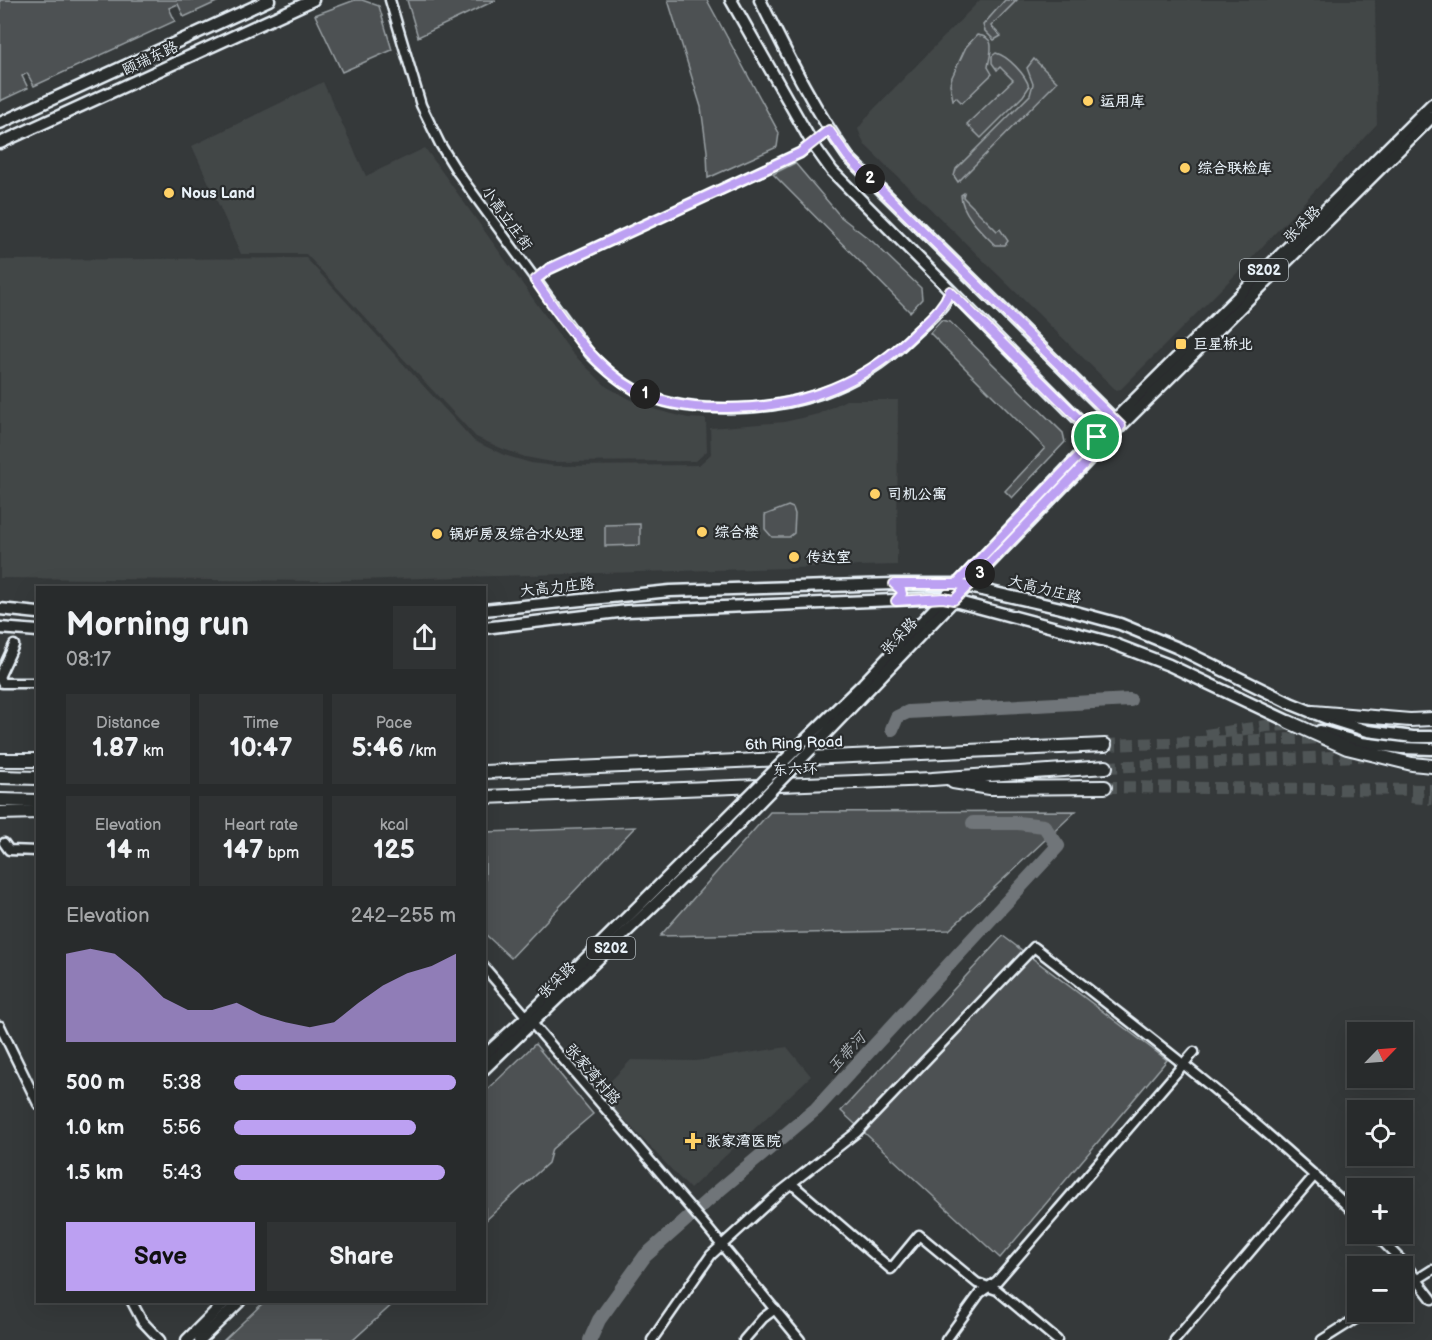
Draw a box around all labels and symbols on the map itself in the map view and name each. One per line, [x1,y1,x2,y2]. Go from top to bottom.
street label: 颐瑞东路 [119,37,181,80]
place label: 运用库 [1100,92,1145,111]
marker: 运用库 [1081,94,1095,108]
place label: 综合联检库 [1197,159,1272,178]
marker: 综合联检库 [1178,161,1192,175]
pin: 2 [855,164,885,194]
street label: 小高立庄街 [477,182,536,254]
place label: Nous Land [181,184,255,203]
marker: Nous Land [162,186,176,200]
street label: 张采路 [1280,202,1325,247]
road number: S202 [1240,259,1288,281]
place label: 巨星桥北 [1193,335,1253,354]
marker: 巨星桥北 [1174,337,1188,351]
pin: 1 [630,379,660,409]
pin [1071,411,1122,462]
place label: 司机公寓 [887,485,947,504]
marker: 司机公寓 [868,487,882,501]
place label: 综合楼 [714,523,759,542]
place label: 锅炉房及综合水处理 [449,525,584,544]
marker: 综合楼 [695,525,709,539]
marker: 锅炉房及综合水处理 [430,527,444,541]
place label: 传达室 [806,548,851,567]
marker: 传达室 [787,550,801,564]
pin: 3 [965,559,995,589]
street label: 大高力庄路 [1006,571,1084,608]
street label: 大高力庄路 [519,574,595,601]
street label: 张采路 [877,614,922,659]
street label: 6th Ring Road [745,732,843,755]
street label: 东六环 [772,759,818,780]
road number: S202 [587,937,635,959]
street label: 张采路 [535,958,580,1003]
north arrow [1347,1022,1413,1088]
water label: 玉带河 [824,1027,872,1077]
street label: 张家湾村路 [561,1040,624,1109]
marker: 张家湾医院 [684,1132,702,1150]
place label: 张家湾医院 [706,1132,781,1151]

